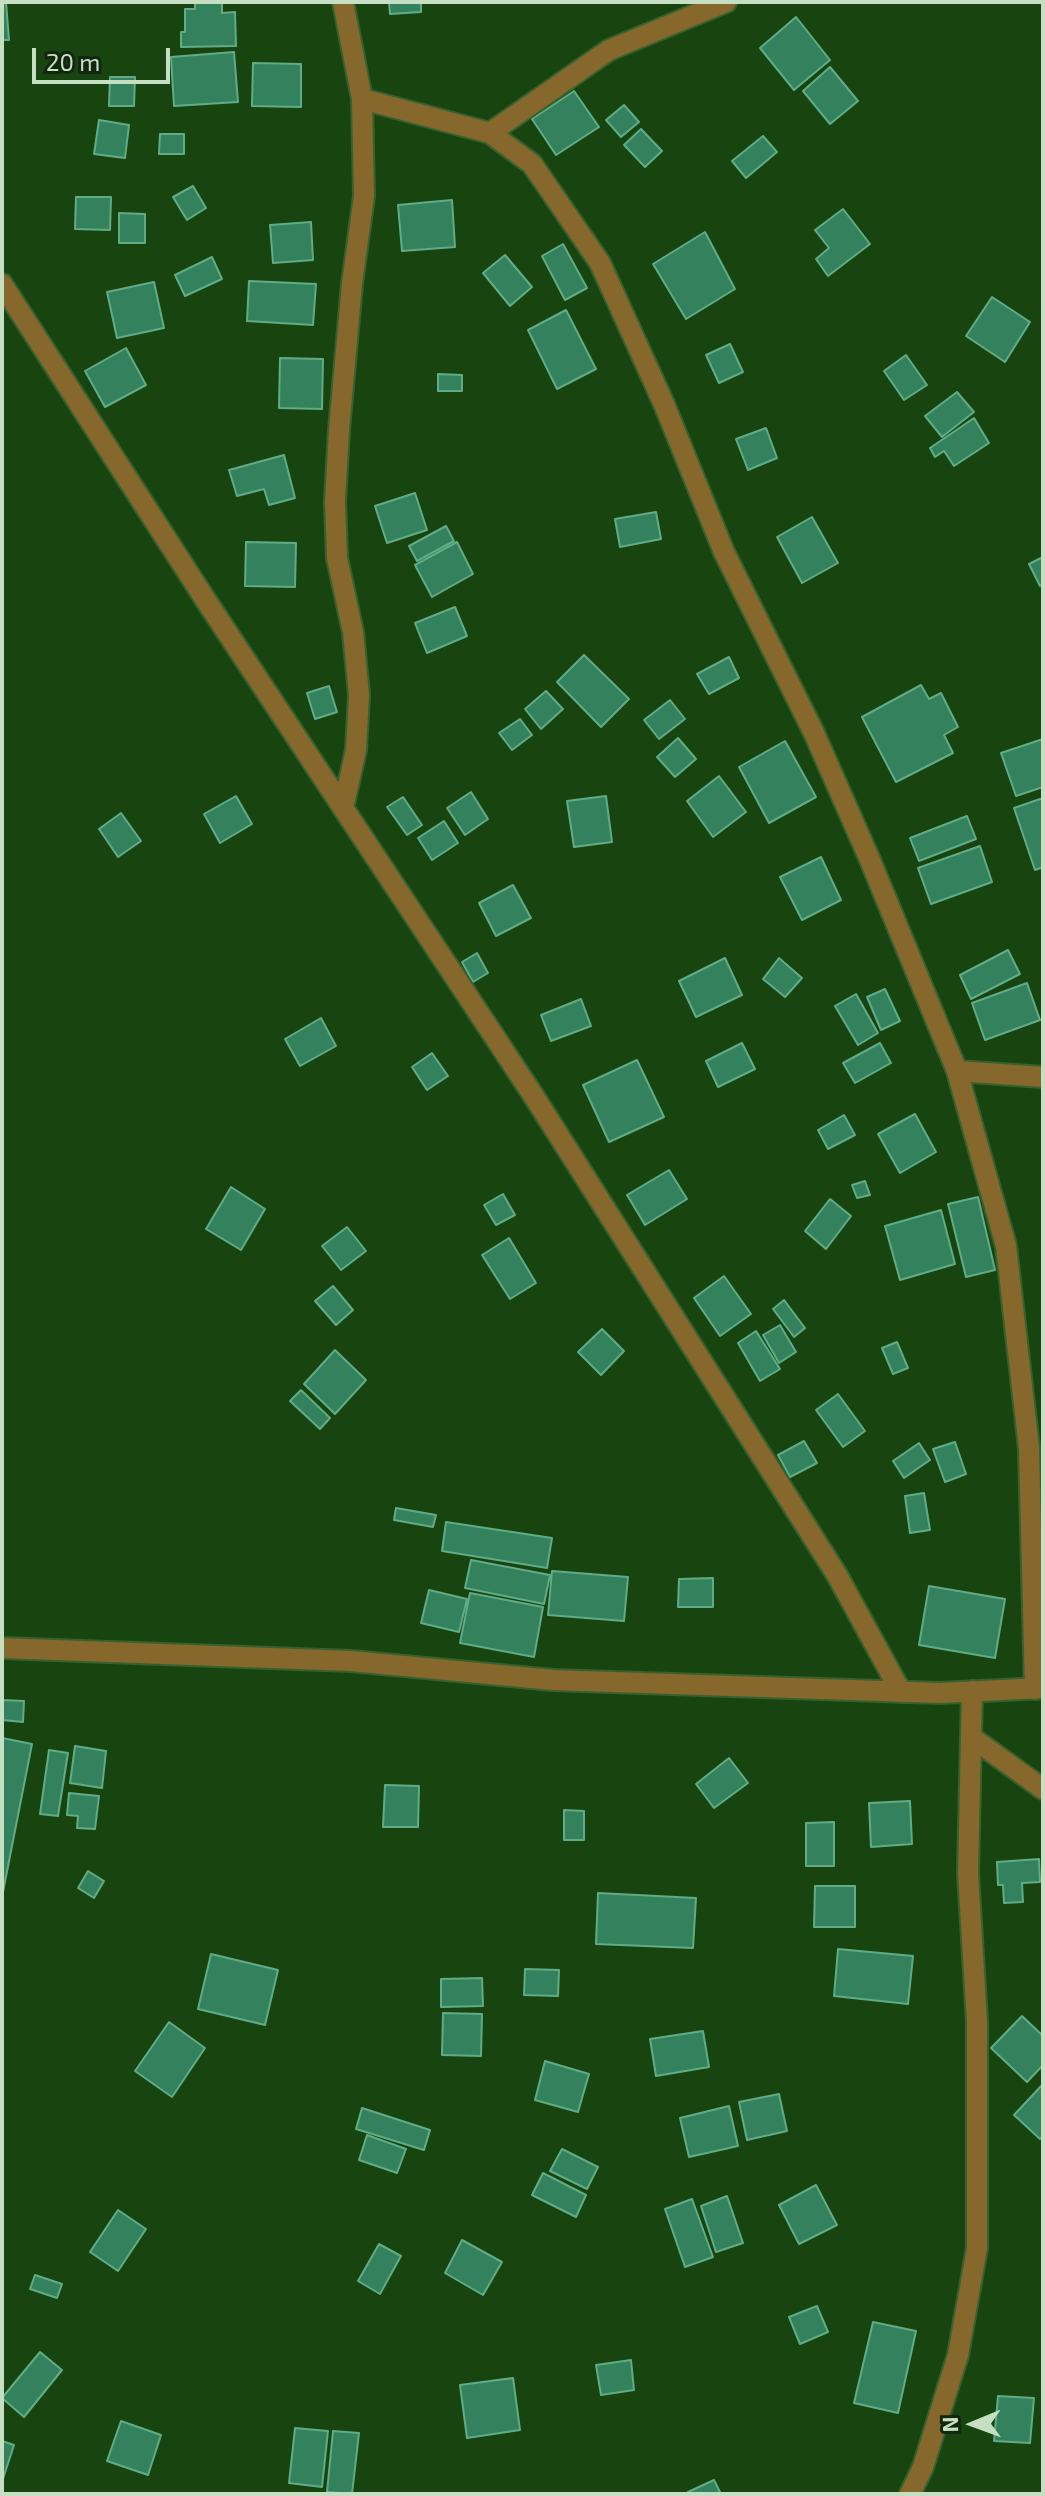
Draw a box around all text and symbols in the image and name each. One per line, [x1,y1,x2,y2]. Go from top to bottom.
scale bar [36,32,174,82]
text: 20 m [46,47,100,76]
north arrow [933,2384,1013,2464]
text: N [936,2416,962,2433]

